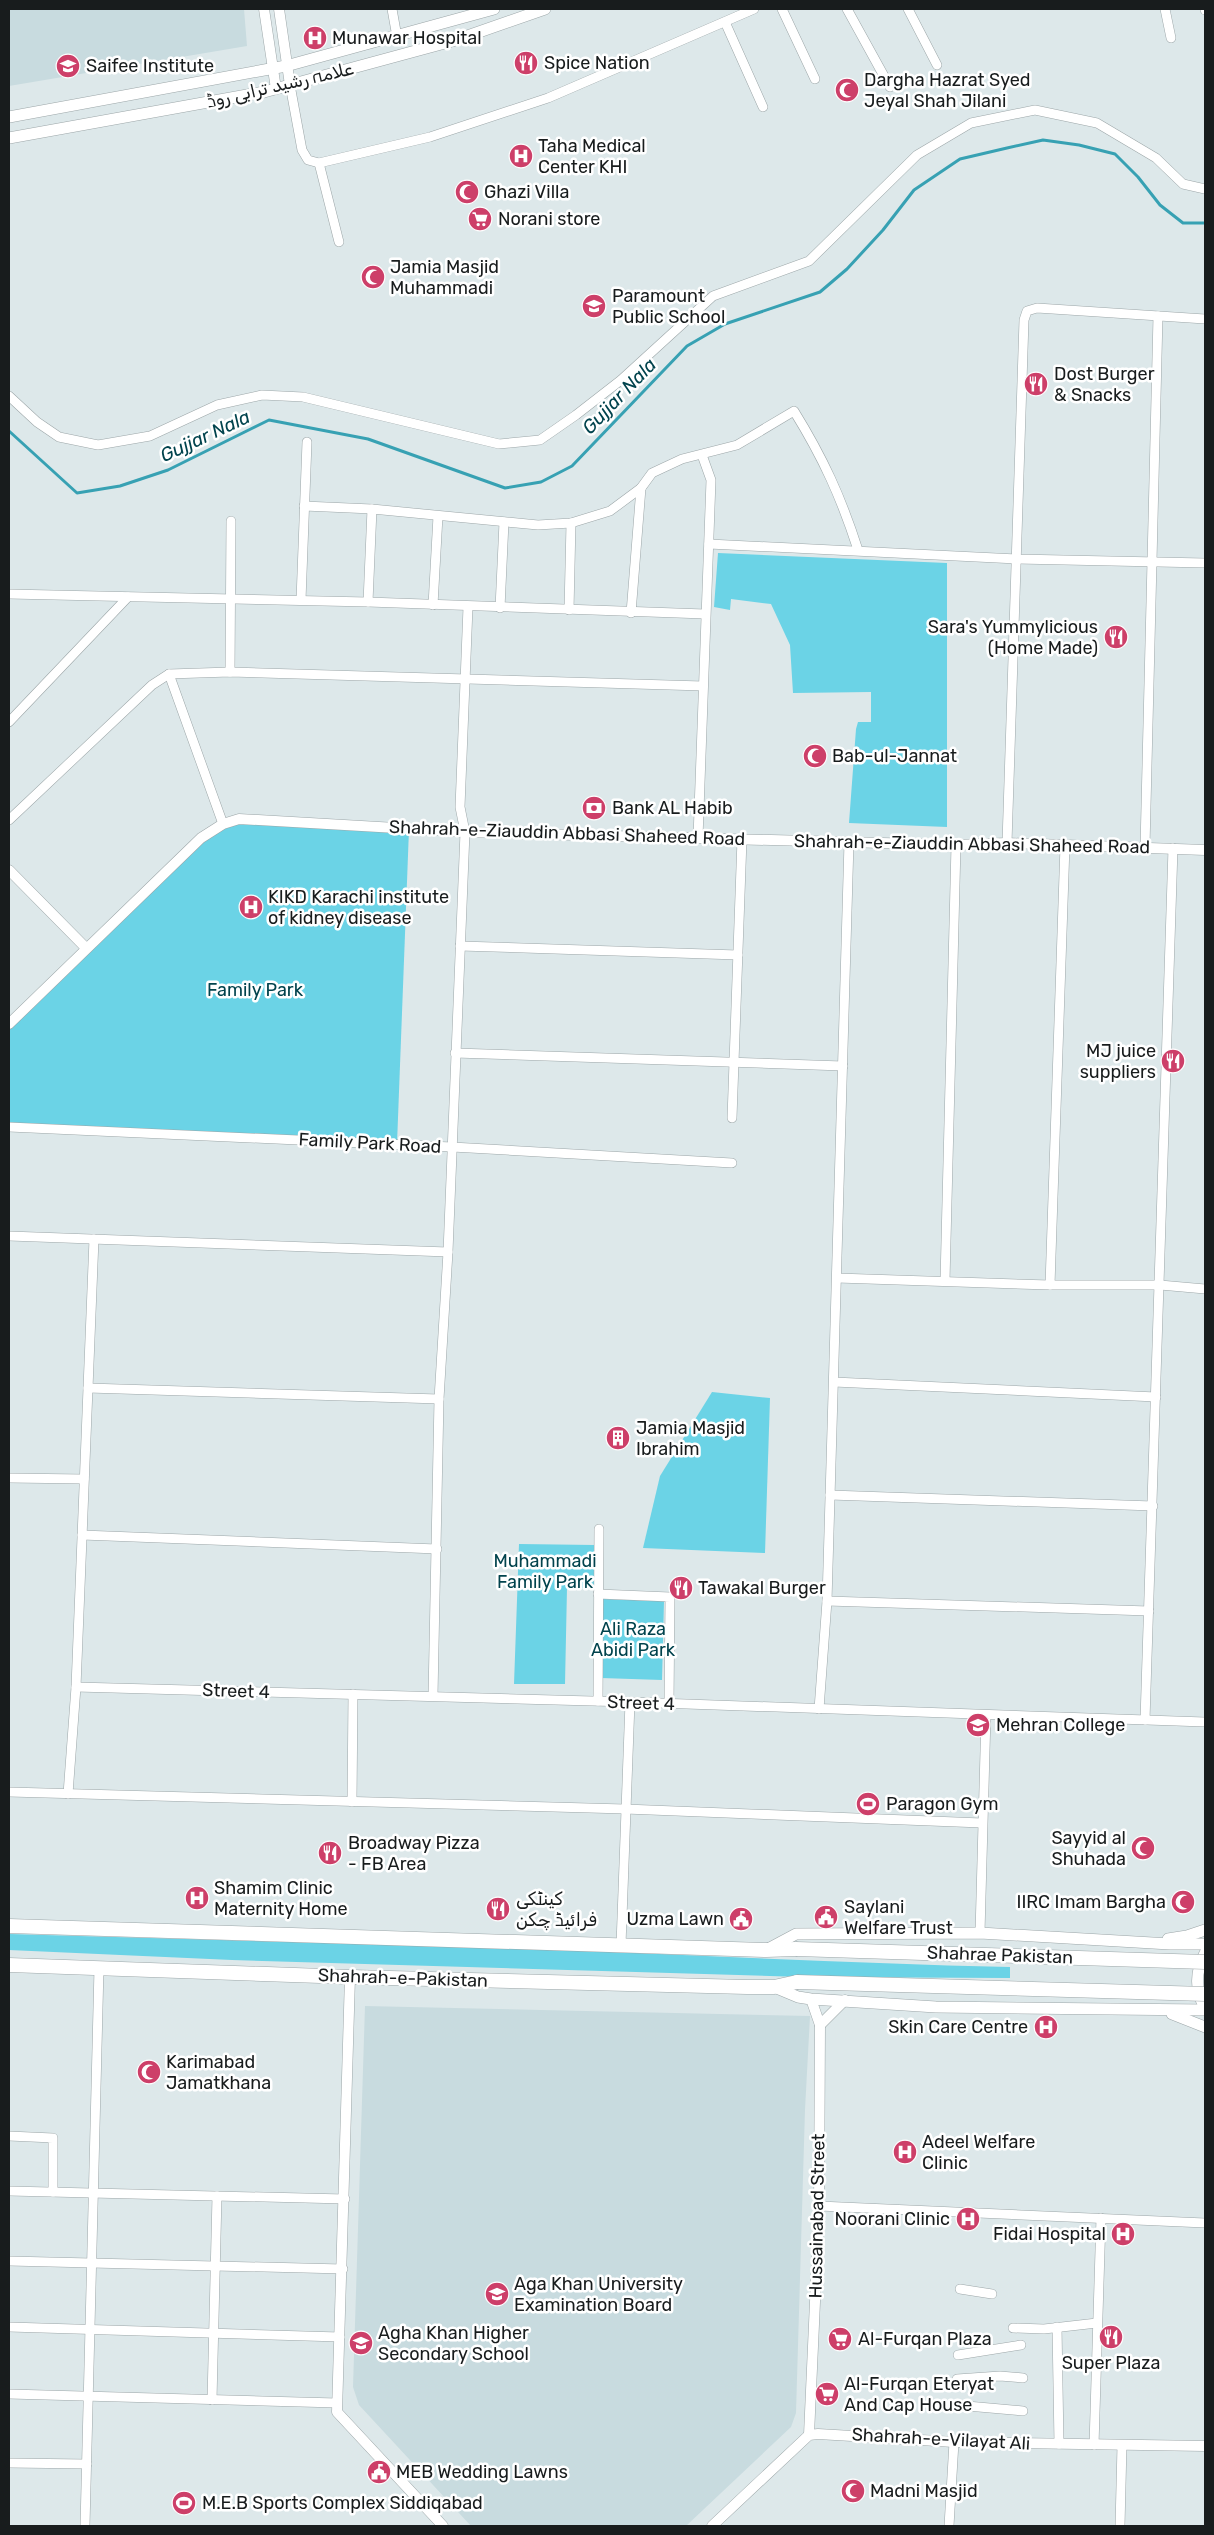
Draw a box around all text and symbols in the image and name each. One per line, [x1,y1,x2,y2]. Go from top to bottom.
hospital icon: Munawar Hospital [302,25,328,51]
place label: Munawar Hospital [332,27,482,49]
restaurant icon: Spice Nation [513,50,539,76]
place label: Spice Nation [544,52,650,74]
school or university icon: Saifee Institute [55,53,81,79]
place label: Saifee Institute [86,55,214,77]
street label: علامہ رشید ترابی روڈ [204,57,356,113]
place label: Dargha Hazrat Syed Jeyal Shah Jilani [864,69,1031,112]
mosque icon: Dargha Hazrat Syed Jeyal Shah Jilani [834,77,860,103]
place label: Taha Medical Center KHI [538,135,646,178]
hospital icon: Taha Medical Center KHI [508,143,534,169]
mosque icon: Ghazi Villa [454,179,480,205]
place label: Ghazi Villa [484,181,569,203]
supermarket icon: Norani store [467,206,493,232]
place label: Norani store [498,208,600,230]
place label: Jamia Masjid Muhammadi [390,256,499,299]
mosque icon: Jamia Masjid Muhammadi [360,264,386,290]
place label: Paramount Public School [612,285,725,328]
school or university icon: Paramount Public School [581,293,607,319]
water label: Gujjar Nala [577,353,661,439]
place label: Dost Burger & Snacks [1054,363,1155,406]
restaurant icon: Dost Burger & Snacks [1023,371,1049,397]
water label: Gujjar Nala [156,405,254,467]
place label: Sara's Yummylicious (Home Made) [928,616,1098,659]
restaurant icon: Sara's Yummylicious (Home Made) [1103,624,1129,650]
mosque icon: Bab-ul-Jannat [802,743,828,769]
place label: Bab-ul-Jannat [832,745,957,767]
bank icon: Bank AL Habib [581,795,607,821]
place label: Bank AL Habib [612,797,733,819]
street label: Shahrah-e-Ziauddin Abbasi Shaheed Road [389,816,745,850]
street label: Shahrah-e-Ziauddin Abbasi Shaheed Road [794,830,1150,858]
place label: KIKD Karachi institute of kidney disease [268,886,449,929]
hospital icon: KIKD Karachi institute of kidney disease [238,894,264,920]
park label: Family Park [207,979,304,1001]
place label: MJ juice suppliers [1080,1040,1156,1083]
restaurant icon: MJ juice suppliers [1160,1048,1186,1074]
street label: Family Park Road [298,1128,442,1158]
place label: Jamia Masjid Ibrahim [636,1417,745,1460]
building icon: Jamia Masjid Ibrahim [605,1425,631,1451]
park label: Muhammadi Family Park [493,1550,597,1593]
restaurant icon: Tawakal Burger [668,1575,694,1601]
place label: Tawakal Burger [698,1577,826,1599]
park label: Ali Raza Abidi Park [591,1618,676,1661]
street label: Street 4 [202,1679,270,1703]
street label: Street 4 [607,1691,675,1715]
school or university icon: Mehran College [965,1712,991,1738]
place label: Mehran College [996,1714,1125,1736]
sports icon: Paragon Gym [855,1791,881,1817]
place label: Paragon Gym [886,1793,999,1815]
place label: Sayyid al Shuhada [1051,1827,1126,1870]
place label: Broadway Pizza - FB Area [348,1832,480,1875]
mosque icon: Sayyid al Shuhada [1130,1835,1156,1861]
restaurant icon: Broadway Pizza - FB Area [317,1840,343,1866]
place label: Shamim Clinic Maternity Home [214,1877,348,1920]
hospital icon: Shamim Clinic Maternity Home [184,1885,210,1911]
place label: کینٹکی فرائیڈ چکن [516,1888,597,1931]
mosque icon: IIRC Imam Bargha [1170,1889,1196,1915]
place label: IIRC Imam Bargha [1016,1891,1166,1913]
restaurant icon: کینٹکی فرائیڈ چکن [485,1896,511,1922]
place label: Saylani Welfare Trust [844,1896,953,1939]
public building icon: Saylani Welfare Trust [813,1904,839,1930]
public building icon: Uzma Lawn [728,1906,754,1932]
place label: Uzma Lawn [626,1908,724,1930]
street label: Shahrae Pakistan [927,1941,1073,1969]
street label: Shahrah-e-Pakistan [318,1964,488,1992]
hospital icon: Skin Care Centre [1033,2014,1059,2040]
place label: Skin Care Centre [888,2016,1028,2038]
place label: Karimabad Jamatkhana [166,2051,271,2094]
mosque icon: Karimabad Jamatkhana [136,2059,162,2085]
place label: Adeel Welfare Clinic [922,2131,1035,2174]
street label: Hussainabad Street [805,2133,829,2299]
hospital icon: Adeel Welfare Clinic [892,2139,918,2165]
hospital icon: Noorani Clinic [955,2206,981,2232]
place label: Noorani Clinic [835,2208,950,2230]
hospital icon: Fidai Hospital [1110,2221,1136,2247]
place label: Fidai Hospital [993,2223,1106,2245]
place label: Aga Khan University Examination Board [514,2273,683,2316]
school or university icon: Aga Khan University Examination Board [484,2281,510,2307]
place label: Agha Khan Higher Secondary School [378,2322,529,2365]
restaurant icon: Super Plaza [1098,2324,1124,2350]
supermarket icon: Al-Furqan Plaza [827,2326,853,2352]
place label: Al-Furqan Plaza [858,2328,992,2350]
school or university icon: Agha Khan Higher Secondary School [348,2330,374,2356]
place label: Super Plaza [1062,2352,1160,2374]
place label: Al-Furqan Eteryat And Cap House [844,2373,994,2416]
supermarket icon: Al-Furqan Eteryat And Cap House [814,2381,840,2407]
street label: Shahrah-e-Vilayat Ali [851,2423,1031,2455]
public building icon: MEB Wedding Lawns [366,2459,392,2485]
place label: MEB Wedding Lawns [396,2461,568,2483]
mosque icon: Madni Masjid [840,2478,866,2504]
place label: Madni Masjid [870,2480,978,2502]
sports icon: M.E.B Sports Complex Siddiqabad [171,2490,197,2516]
place label: M.E.B Sports Complex Siddiqabad [202,2492,483,2514]

